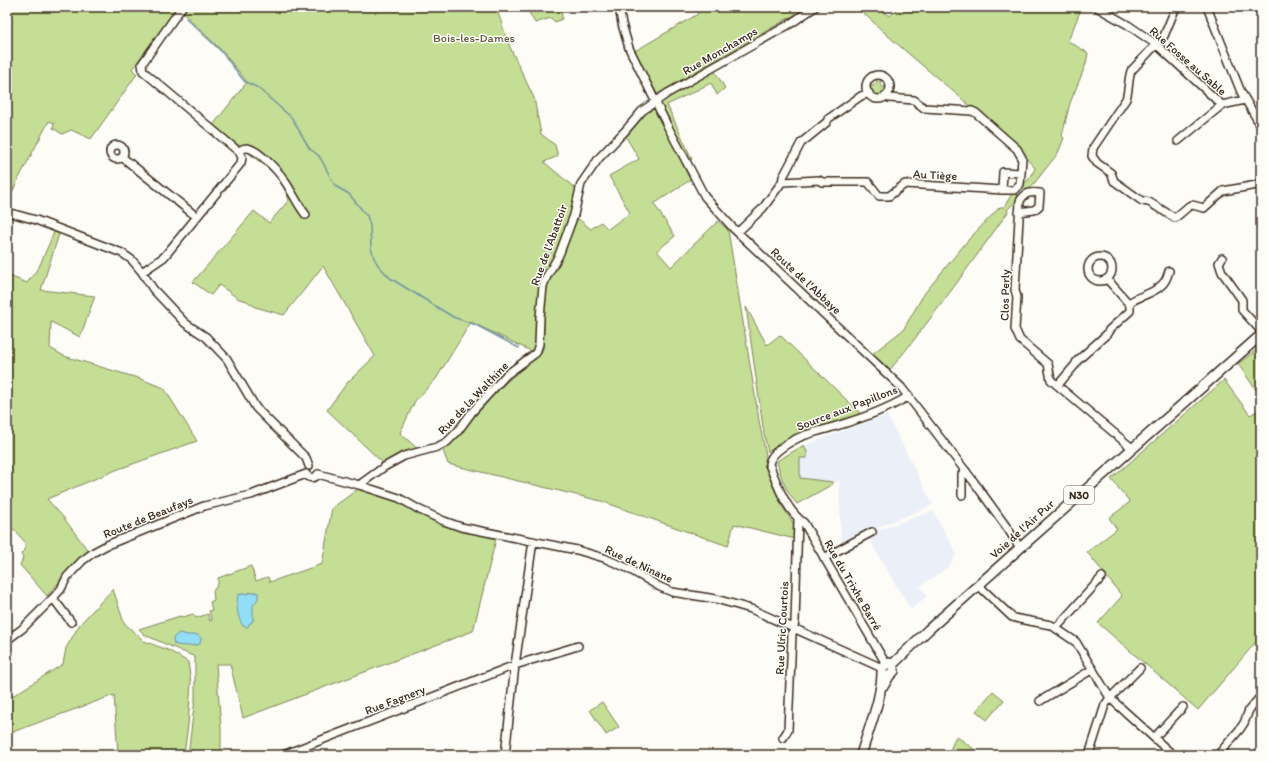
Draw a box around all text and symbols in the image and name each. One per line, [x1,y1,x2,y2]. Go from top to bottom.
street label: Rue Monchamps [680,24,760,78]
street label: Rue Fosse au Sable [1147,24,1230,98]
park label: Bois-les-Dames [433,31,515,45]
street label: Au Tiège [912,167,958,183]
street label: Rue de l'Abattoir [528,202,570,288]
street label: Route de l'Abbaye [768,245,844,317]
street label: Clos Perly [998,269,1012,321]
street label: Rue de la Walthine [435,359,511,437]
street label: Source aux Papillons [794,382,900,434]
road number: N30 [1064,486,1094,504]
street label: Route de Beaufays [101,493,195,541]
street label: Voie de l'Air Pur [987,496,1057,561]
street label: Rue du Trixhe Barré [821,537,885,633]
street label: Rue de Ninane [603,542,675,586]
street label: Rue Ulric Courtois [773,581,791,675]
street label: Rue Fagnery [363,682,427,718]

